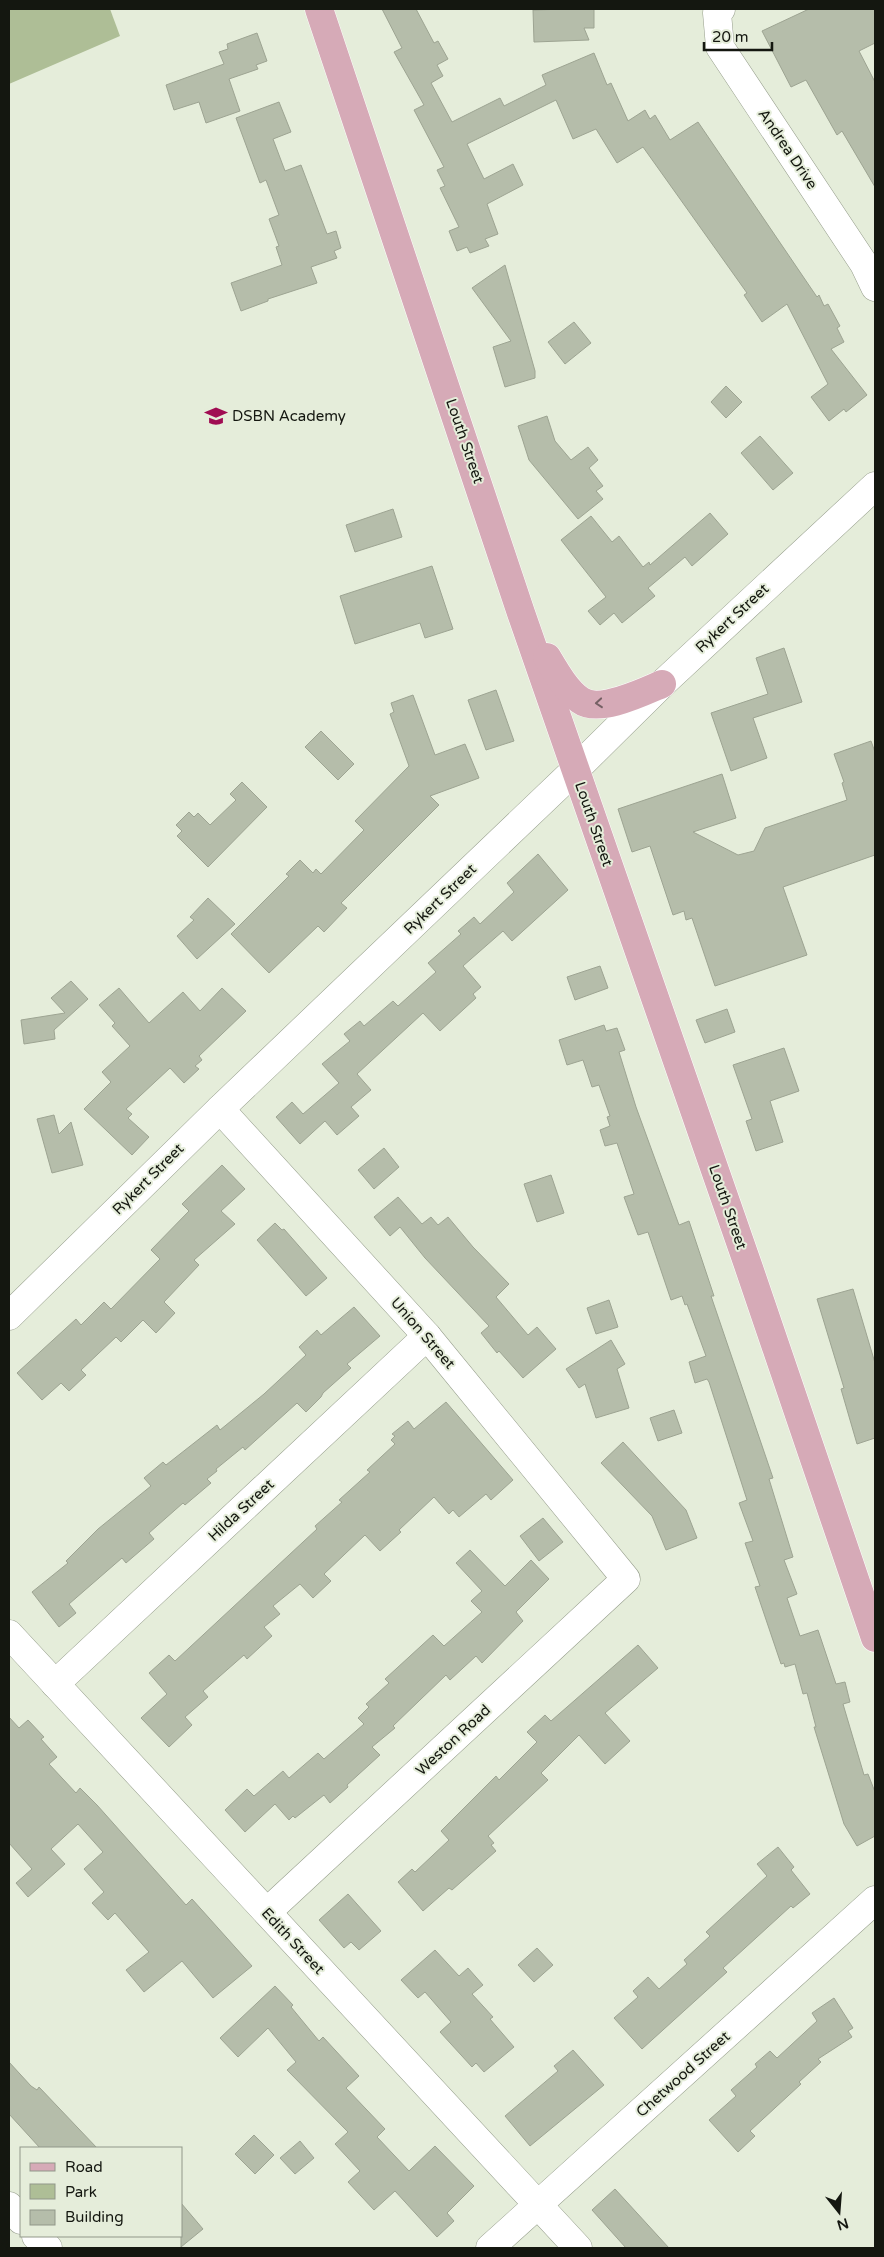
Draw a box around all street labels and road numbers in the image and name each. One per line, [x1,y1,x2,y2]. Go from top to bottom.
street label: Andrea Drive [755,105,821,193]
street label: Louth Street [442,396,488,486]
street label: Rykert Street [692,579,773,656]
street label: Louth Street [571,779,617,869]
street label: Rykert Street [400,860,480,938]
street label: Rykert Street [109,1139,188,1218]
street label: Louth Street [705,1162,751,1252]
street label: Union Street [387,1294,459,1373]
street label: Hilda Street [204,1475,278,1545]
street label: Weston Road [412,1701,494,1779]
street label: Edith Street [258,1904,328,1978]
street label: Chetwood Street [632,2027,734,2121]

